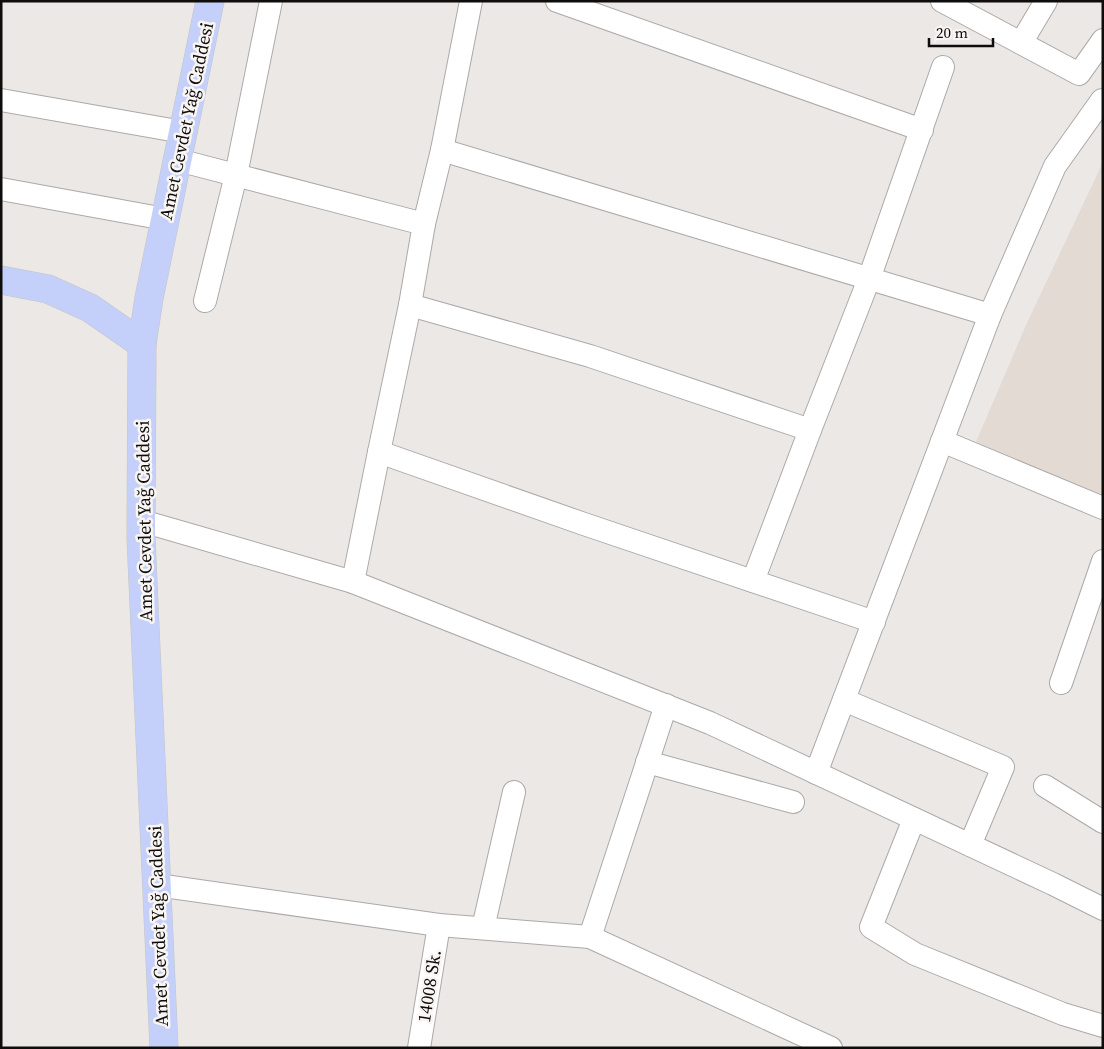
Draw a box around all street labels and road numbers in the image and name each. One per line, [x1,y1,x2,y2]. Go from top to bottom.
street label: Amet Cevdet Yağ Caddesi [153,20,219,222]
street label: Amet Cevdet Yağ Caddesi [130,420,158,622]
street label: Amet Cevdet Yağ Caddesi [142,825,174,1027]
street label: 14008 Sk. [411,948,447,1024]

